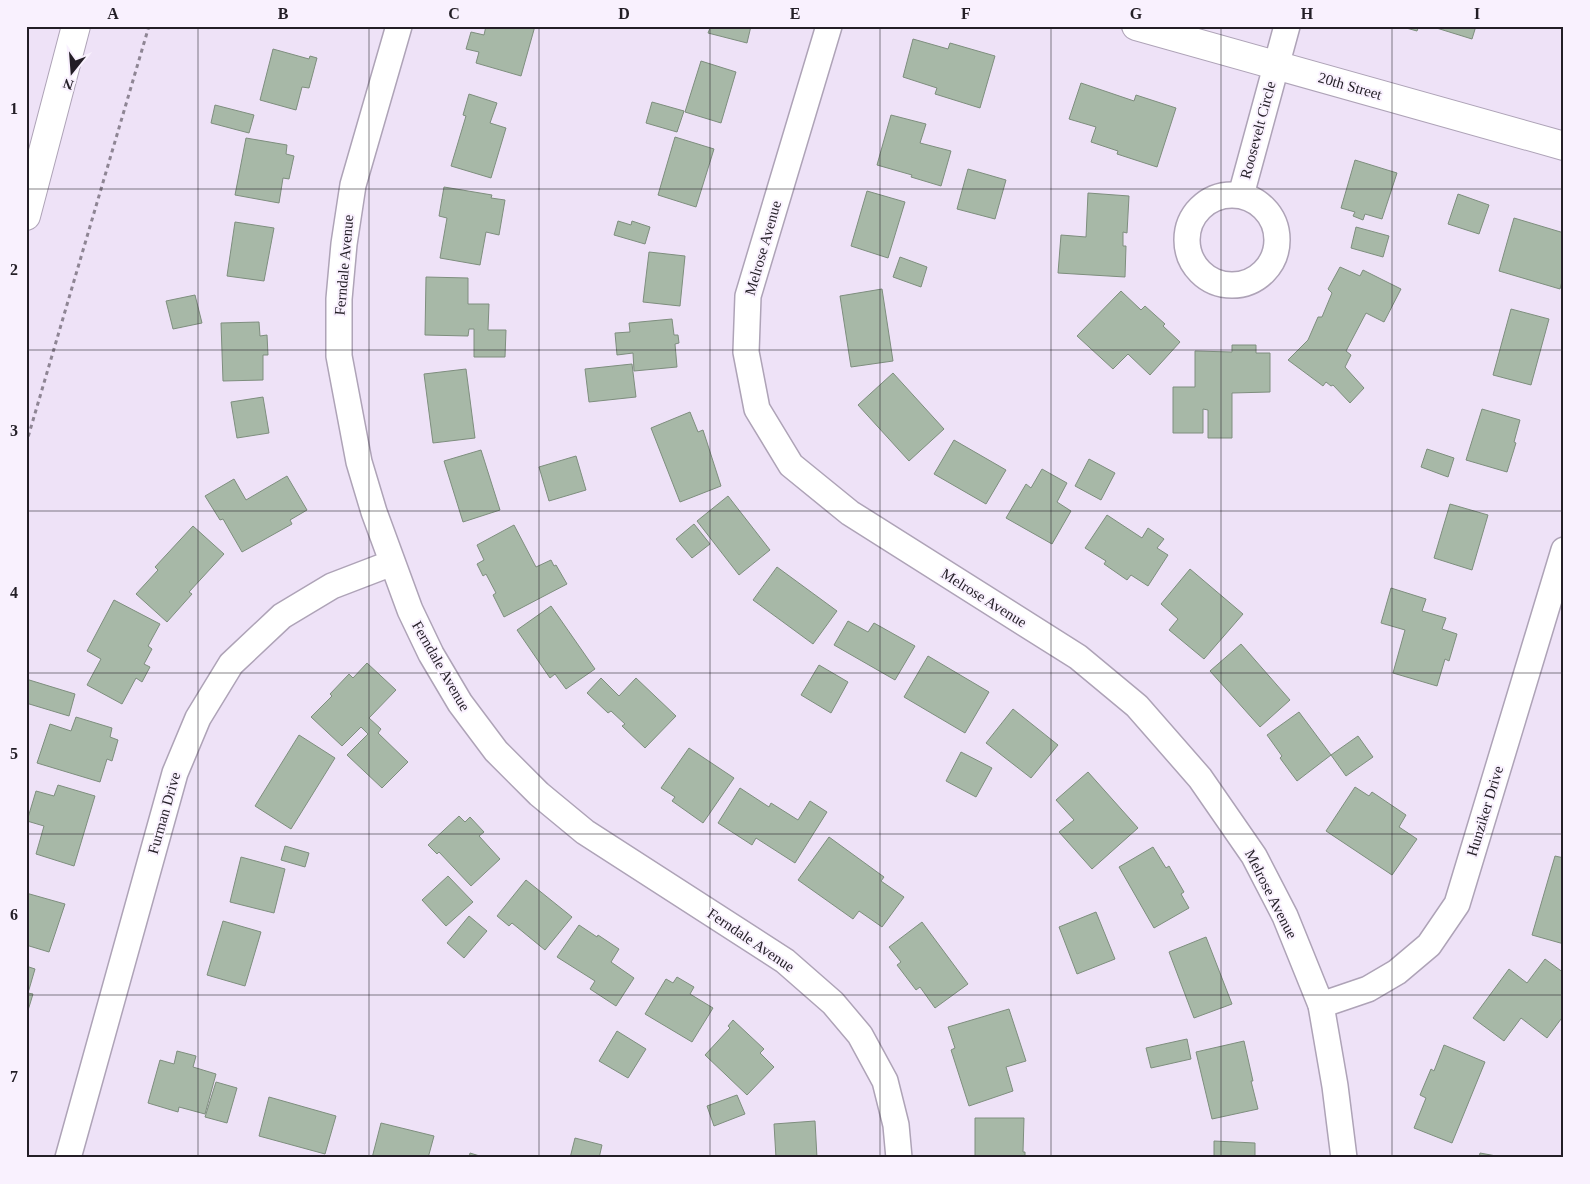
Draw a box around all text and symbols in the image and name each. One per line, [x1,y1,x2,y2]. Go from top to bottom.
text: A [107,5,119,22]
text: B [278,5,289,22]
text: C [448,5,460,22]
text: D [618,5,630,22]
text: E [790,5,800,22]
text: F [961,5,971,22]
text: G [1130,5,1143,22]
text: H [1301,5,1314,22]
text: I [1474,5,1480,22]
north arrow [48,48,98,98]
street label: 20th Street [1316,69,1384,103]
text: N [61,75,75,93]
street label: Roosevelt Circle [1237,79,1279,181]
text: 1 [10,100,18,117]
street label: Melrose Avenue [742,199,784,297]
street label: Ferndale Avenue [332,214,356,316]
text: 2 [10,261,18,278]
text: 3 [10,422,18,439]
street label: Melrose Avenue [938,565,1030,631]
text: 4 [10,584,18,601]
street label: Ferndale Avenue [409,618,473,714]
text: 5 [10,745,18,762]
street label: Hunziker Drive [1464,764,1506,858]
street label: Furman Drive [145,770,183,856]
street label: Melrose Avenue [1242,847,1300,941]
street label: Ferndale Avenue [705,905,798,975]
text: 6 [10,906,18,923]
text: 7 [10,1068,18,1085]

